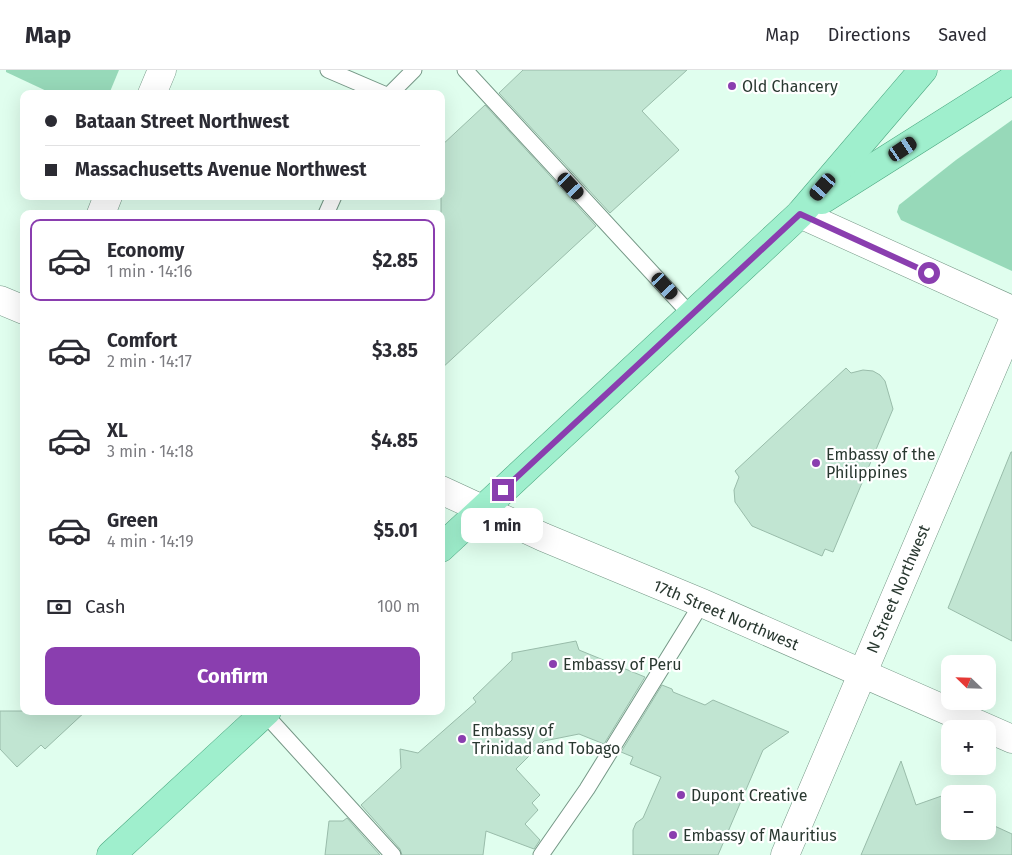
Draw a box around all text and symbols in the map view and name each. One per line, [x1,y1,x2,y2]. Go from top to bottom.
text: Map [25,21,71,49]
text: Map [765,24,800,46]
text: Directions [828,24,910,46]
text: Saved [938,24,987,46]
place label: Old Chancery [742,77,838,96]
marker: Old Chancery [726,80,738,92]
text: Bataan Street Northwest [75,110,289,133]
car [886,134,919,164]
text: Massachusetts Avenue Northwest [75,158,367,181]
car [555,170,586,202]
car [807,171,838,203]
icon: car [47,238,92,283]
text: Economy [107,239,184,262]
text: $2.85 [372,249,418,272]
text: 1 min · 14:16 [107,262,192,281]
route start [918,262,940,284]
car [649,270,680,302]
icon: car [47,328,92,373]
text: Comfort [107,329,177,352]
text: $3.85 [372,339,418,362]
text: 2 min · 14:17 [107,352,192,371]
icon: car [47,418,92,463]
text: XL [107,419,128,442]
text: $4.85 [371,429,418,452]
text: 3 min · 14:18 [107,442,194,461]
place label: Embassy of the Philippines [826,445,935,482]
marker: Embassy of the Philippines [810,457,822,469]
route end [492,479,514,501]
icon: car [47,508,92,553]
callout: 1 min [462,508,544,542]
text: Green [107,509,158,532]
text: 1 min [483,516,521,535]
text: $5.01 [374,519,418,542]
street label: N Street Northwest [862,522,934,656]
text: 4 min · 14:19 [107,532,194,551]
street label: 17th Street Northwest [650,576,802,654]
icon: cash [45,593,73,621]
text: Cash [85,595,126,618]
text: 100 m [377,597,420,616]
button: Confirm [45,647,420,705]
place label: Embassy of Peru [563,655,682,674]
north arrow [941,655,996,710]
map controls [941,655,996,840]
marker: Embassy of Peru [547,658,559,670]
button: + [941,720,996,775]
place label: Embassy of Trinidad and Tobago [472,721,620,758]
marker: Embassy of Trinidad and Tobago [456,733,468,745]
button: − [941,785,996,840]
place label: Dupont Creative [691,786,807,805]
marker: Dupont Creative [675,789,687,801]
place label: Embassy of Mauritius [683,826,837,845]
marker: Embassy of Mauritius [667,829,679,841]

